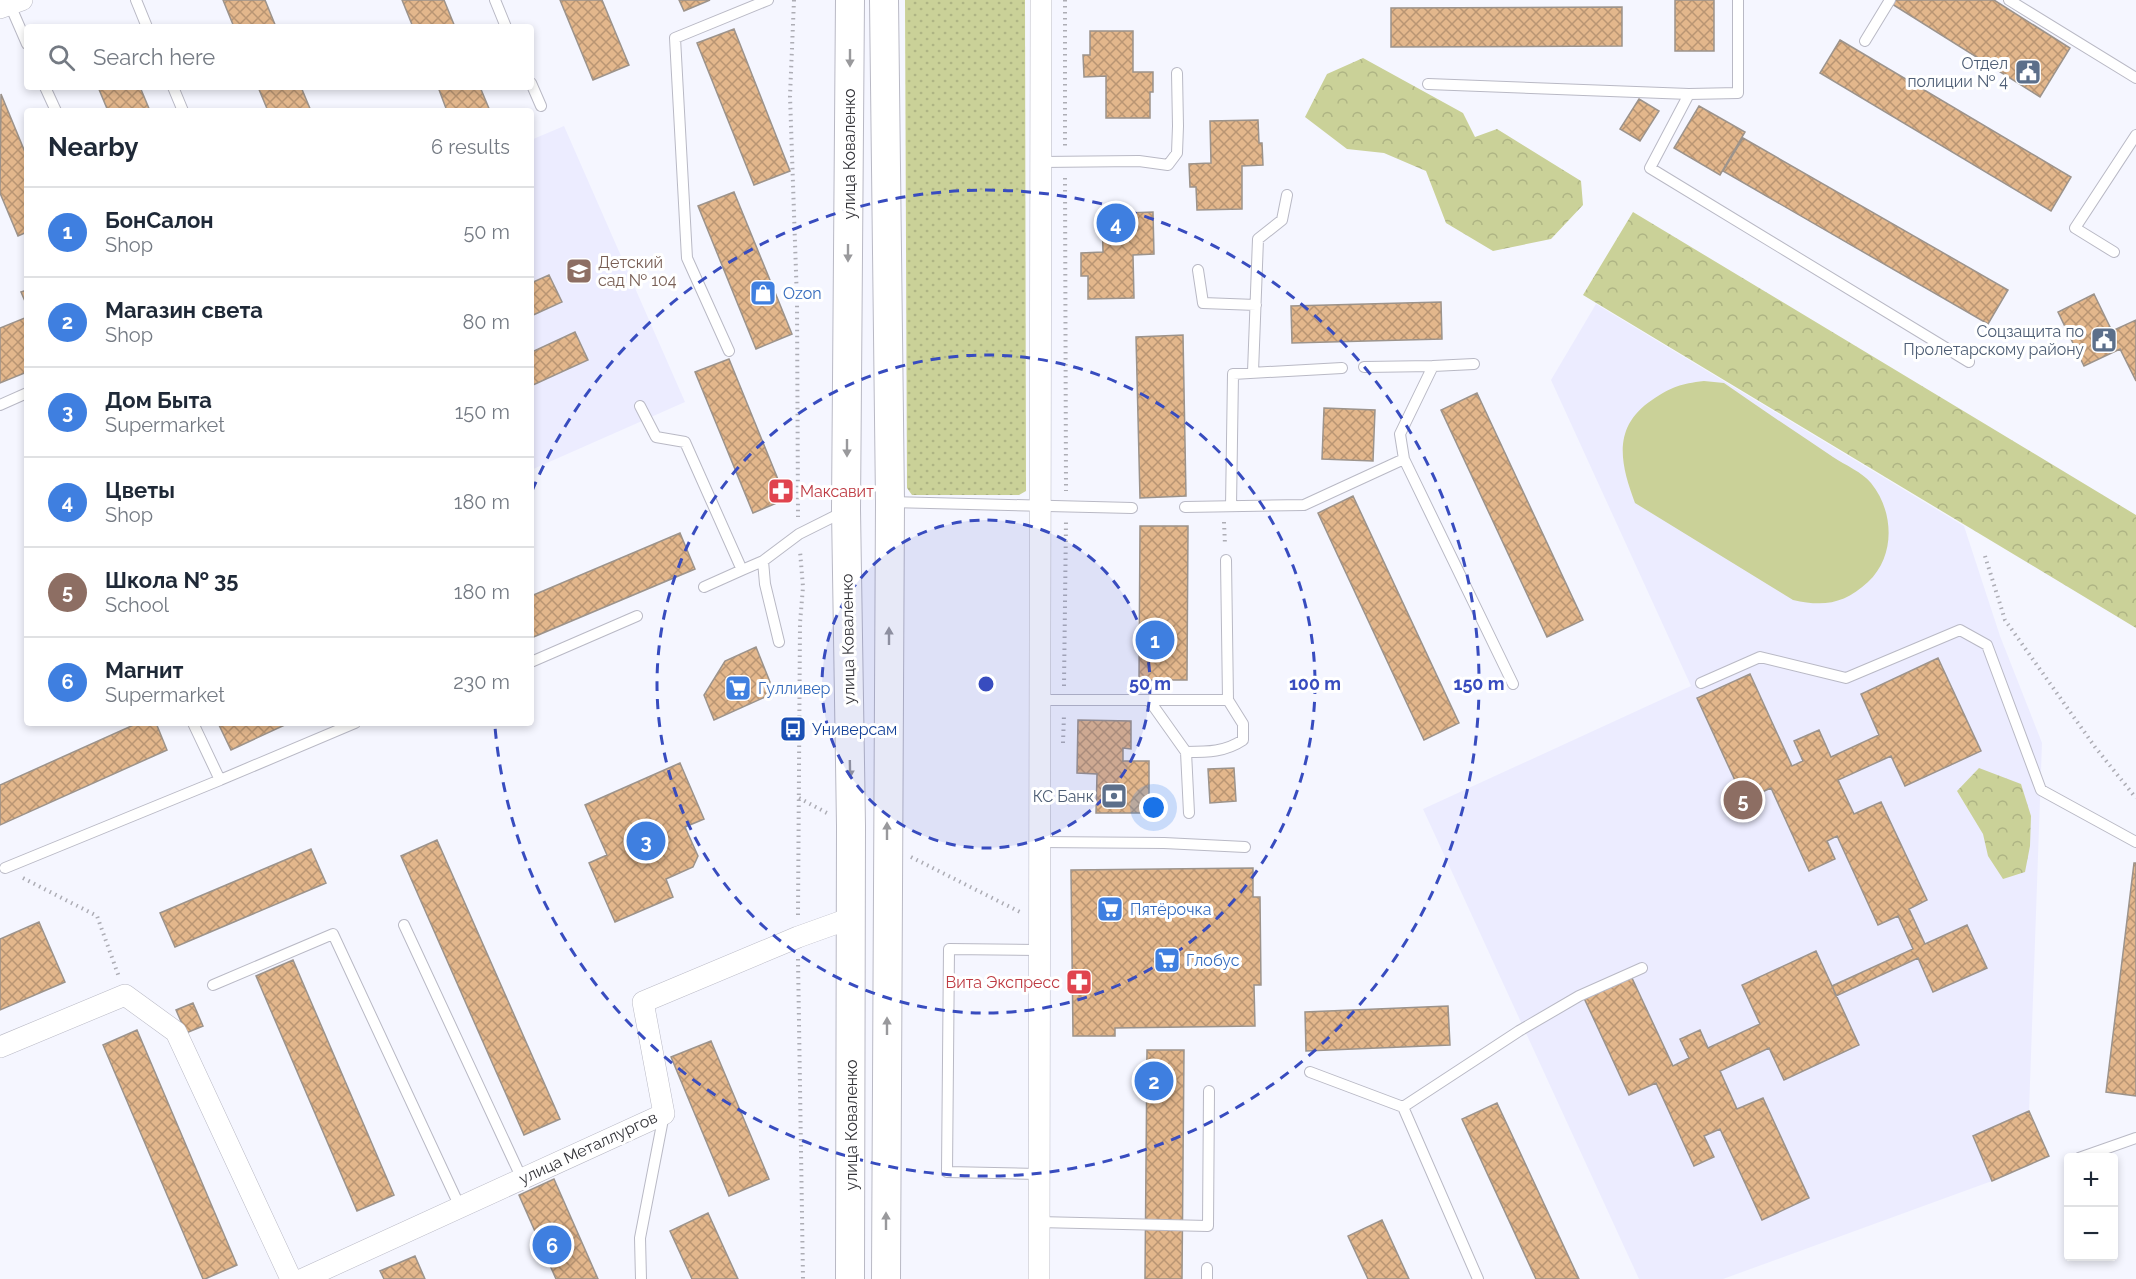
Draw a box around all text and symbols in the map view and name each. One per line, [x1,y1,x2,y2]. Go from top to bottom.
search box [24,24,534,90]
icon: search [45,41,78,74]
text: Search here [93,44,215,70]
one-way arrow [845,49,855,68]
place label: Отдел полиции № 4 [1907,54,2008,91]
public building icon: Отдел полиции № 4 [2013,57,2043,87]
street label: улица Коваленко [840,88,859,220]
text: Nearby [48,132,138,162]
text: 6 results [431,135,510,159]
pin: 4 [1096,200,1136,246]
text: БонСалон [105,207,214,233]
text: 1 [63,220,72,244]
text: 50 m [463,220,510,244]
text: Shop [105,233,153,257]
one-way arrow [843,244,853,263]
place label: Детский сад № 104 [598,253,677,290]
school or university icon: Детский сад № 104 [564,256,594,286]
shop icon: Ozon [748,278,778,308]
place label: Ozon [783,284,822,303]
text: Магазин света [105,297,263,323]
text: 2 [62,310,73,334]
text: 80 m [462,310,510,334]
place label: Соцзащита по Пролетарскому району [1903,322,2084,359]
text: Shop [105,323,153,347]
public building icon: Соцзащита по Пролетарскому району [2089,325,2119,355]
text: Дом Быта [105,387,212,413]
text: 3 [62,400,73,424]
text: 150 m [455,400,510,424]
text: Supermarket [105,413,225,437]
one-way arrow [842,439,852,458]
pharmacy icon: Максавит [766,476,796,506]
text: Цветы [105,477,175,503]
place label: Максавит [800,482,874,501]
text: 4 [62,490,73,514]
text: 180 m [454,490,510,514]
text: Shop [105,503,153,527]
text: Школа № 35 [105,567,238,593]
street label: улица Коваленко [837,573,859,705]
text: 5 [62,580,73,604]
text: 180 m [454,580,510,604]
text: School [105,593,169,617]
pin: 1 [1136,618,1174,662]
one-way arrow [884,626,894,645]
text: Магнит [105,657,184,683]
text: 6 [61,670,74,694]
text: 230 m [453,670,510,694]
supermarket icon: Гулливер [723,673,753,703]
text: 50 m [1129,673,1171,694]
text: 100 m [1289,673,1341,694]
text: 150 m [1454,673,1505,694]
centre of rings [976,674,996,694]
place label: Гулливер [758,679,831,698]
text: Supermarket [105,683,225,707]
bus stop icon: Универсам [778,714,808,744]
place label: Универсам [812,720,897,739]
one-way arrow [846,760,855,779]
pin: 5 [1724,778,1762,822]
bank icon: КС Банк [1099,781,1129,811]
place label: КС Банк [1033,787,1094,806]
your location [1139,793,1168,822]
pin: 3 [626,818,666,864]
one-way arrow [882,821,892,840]
supermarket icon: Пятёрочка [1095,894,1125,924]
place label: Пятёрочка [1130,900,1211,919]
supermarket icon: Глобус [1152,945,1182,975]
place label: Глобус [1186,951,1240,970]
pharmacy icon: Вита Экспресс [1064,967,1094,997]
place label: Вита Экспресс [946,973,1060,992]
one-way arrow [882,1016,892,1035]
pin: 2 [1134,1058,1174,1104]
street label: улица Коваленко [842,1059,861,1191]
street label: улица Металлургов [516,1108,660,1188]
map controls [2064,1153,2118,1261]
button: + [2064,1153,2118,1207]
button: − [2064,1207,2118,1261]
one-way arrow [881,1211,891,1230]
pin: 6 [532,1222,572,1268]

